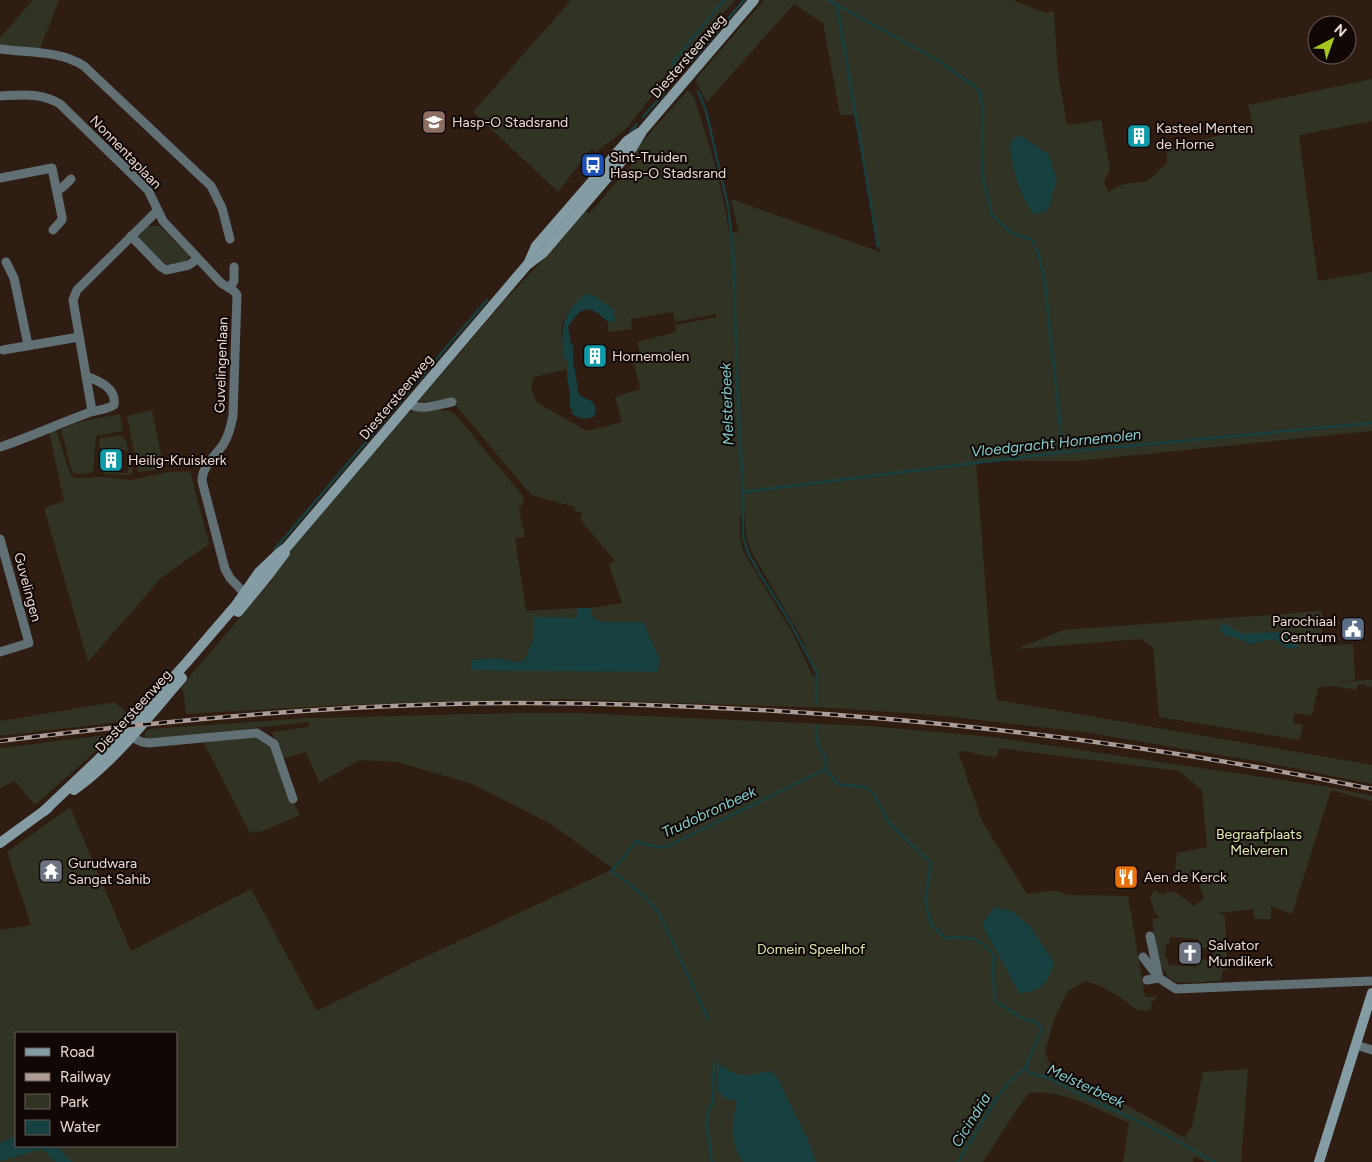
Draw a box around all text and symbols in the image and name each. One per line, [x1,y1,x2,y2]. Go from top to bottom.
street label: Diestersteenweg [647,11,730,102]
north arrow [1307,15,1357,65]
text: N [1331,21,1350,41]
school or university icon: Hasp-O Stadsrand [421,109,447,135]
street label: Nonnentaplaan [86,112,165,193]
place label: Hasp-O Stadsrand [452,114,568,131]
place label: Kasteel Menten de Horne [1156,120,1253,153]
building icon: Kasteel Menten de Horne [1126,123,1152,149]
place label: Sint-Truiden Hasp-O Stadsrand [610,149,726,182]
bus stop icon: Sint-Truiden Hasp-O Stadsrand [580,152,606,178]
street label: Guvelingenlaan [211,316,232,413]
building icon: Hornemolen [582,343,608,369]
place label: Hornemolen [612,348,690,365]
street label: Diestersteenweg [356,351,437,443]
water label: Melsterbeek [717,362,737,446]
water label: Vloedgracht Hornemolen [970,425,1142,461]
building icon: Heilig-Kruiskerk [98,447,124,473]
place label: Heilig-Kruiskerk [128,452,227,469]
street label: Guvelingen [10,551,45,624]
place label: Parochiaal Centrum [1272,613,1336,646]
public building icon: Parochiaal Centrum [1340,616,1366,642]
street label: Diestersteenweg [92,666,175,756]
water label: Trudobronbeek [659,782,760,842]
park label: Begraafplaats Melveren [1216,826,1302,859]
place label: Gurudwara Sangat Sahib [68,855,151,888]
temple icon: Gurudwara Sangat Sahib [38,858,64,884]
restaurant icon: Aen de Kerck [1113,864,1139,890]
place label: Aen de Kerck [1144,869,1227,886]
place label: Salvator Mundikerk [1208,937,1273,970]
church icon: Salvator Mundikerk [1177,940,1203,966]
park label: Domein Speelhof [757,941,866,958]
legend [15,1032,178,1147]
text: Road [60,1043,95,1061]
water label: Melsterbeek [1045,1060,1128,1112]
text: Railway [60,1068,111,1086]
water label: Cicindria [947,1089,995,1150]
text: Park [60,1093,89,1111]
text: Water [60,1118,100,1136]

